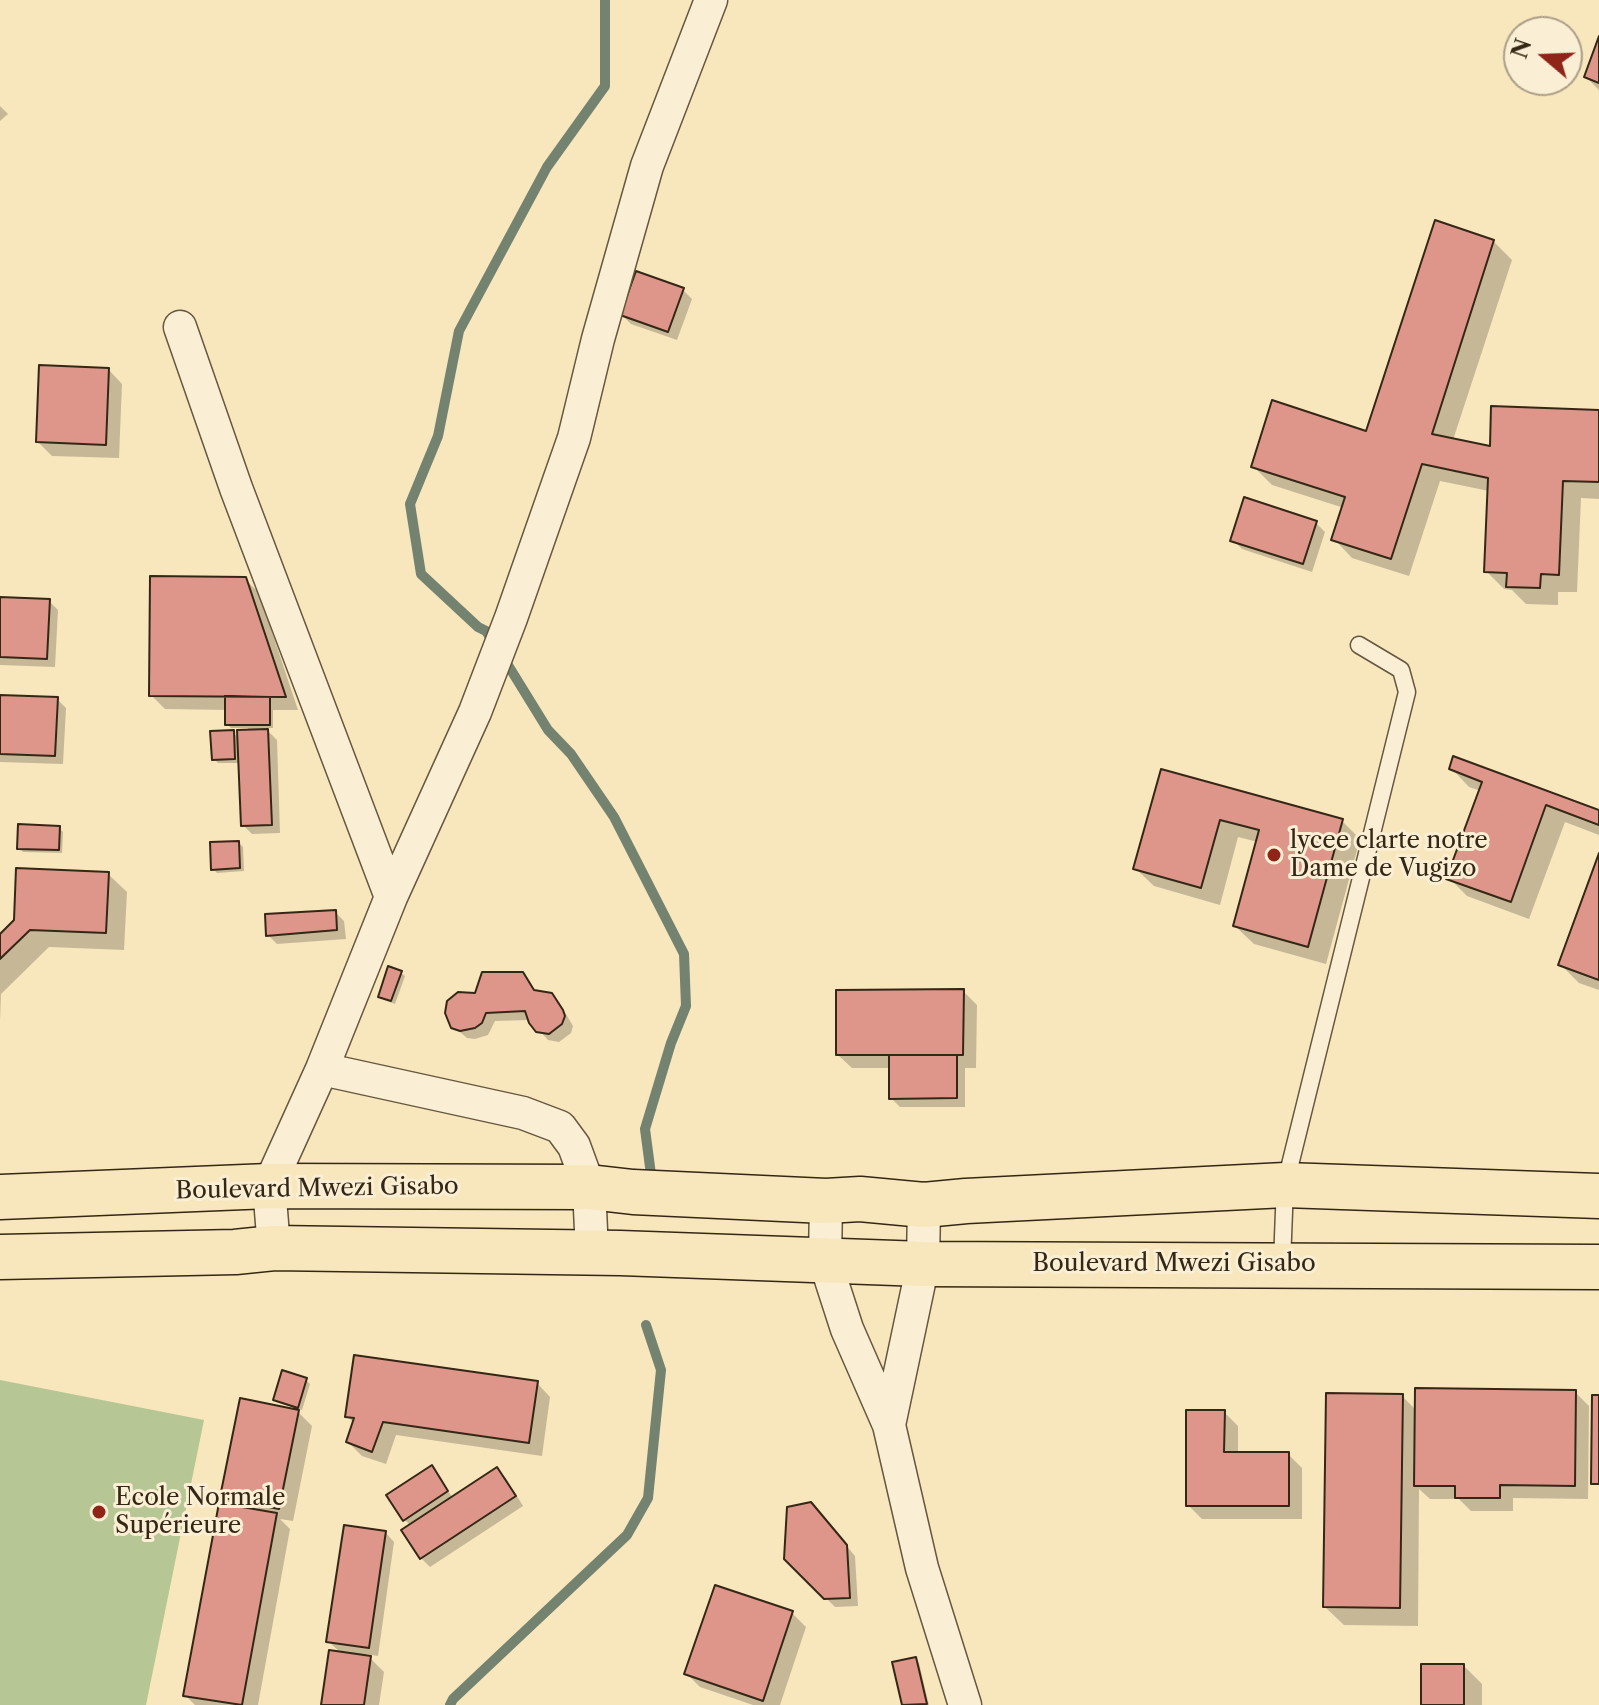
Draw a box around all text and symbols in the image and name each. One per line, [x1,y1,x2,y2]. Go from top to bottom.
north arrow [1503,16,1583,96]
text: N [1506,35,1538,62]
place label: lycee clarte notre Dame de Vugizo [1290,827,1488,883]
marker: lycee clarte notre Dame de Vugizo [1265,846,1283,864]
street label: Boulevard Mwezi Gisabo [175,1172,459,1206]
street label: Boulevard Mwezi Gisabo [1032,1250,1316,1278]
place label: Ecole Normale Supérieure [115,1484,285,1540]
marker: Ecole Normale Supérieure [90,1503,108,1521]

